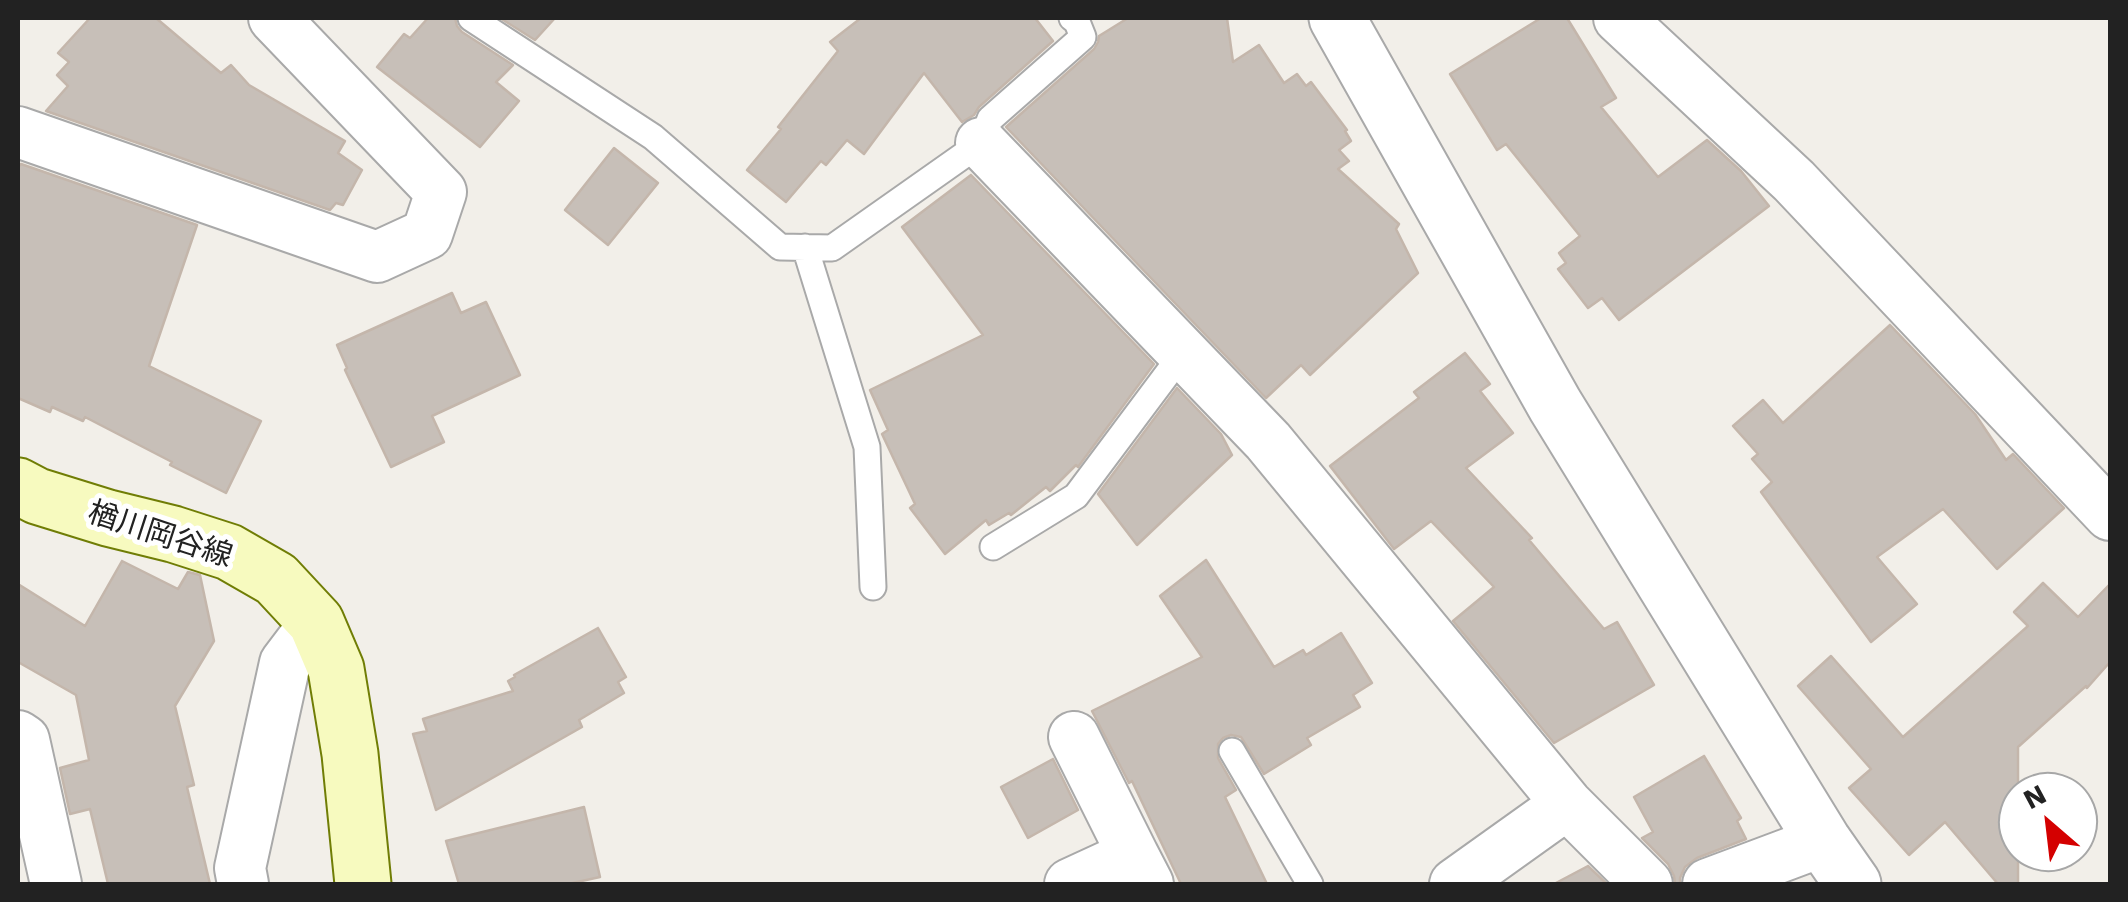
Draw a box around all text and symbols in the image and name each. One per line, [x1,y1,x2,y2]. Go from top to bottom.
street label: 楢川岡谷線 [83,495,237,575]
north arrow [1998,772,2098,872]
text: N [2018,777,2052,816]

